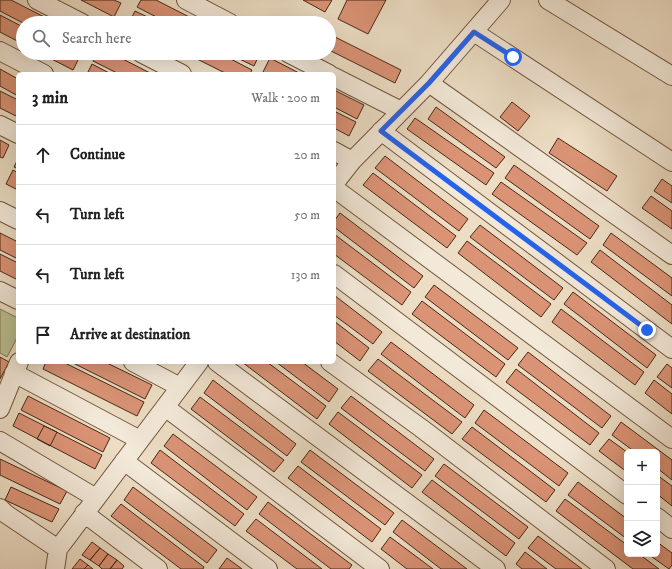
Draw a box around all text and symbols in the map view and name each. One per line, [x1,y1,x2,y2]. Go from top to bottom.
search box [16,16,336,60]
icon: search [30,27,52,49]
text: Search here [62,29,131,48]
route start [504,48,522,66]
text: 3 min [32,87,68,109]
text: Walk · 200 m [251,90,320,106]
icon: ahead [32,144,54,166]
text: Continue [70,145,125,164]
text: 20 m [294,147,320,163]
icon: left [32,204,54,226]
text: Turn left [70,205,124,224]
text: 50 m [294,207,320,223]
icon: left [32,264,54,286]
text: Turn left [70,265,124,284]
text: 130 m [291,267,320,283]
route end [638,321,656,339]
icon: arrive [32,324,54,346]
text: Arrive at destination [70,325,190,344]
map controls [624,449,660,557]
button: + [624,449,660,485]
button: − [624,485,660,521]
button: layers [624,521,660,557]

